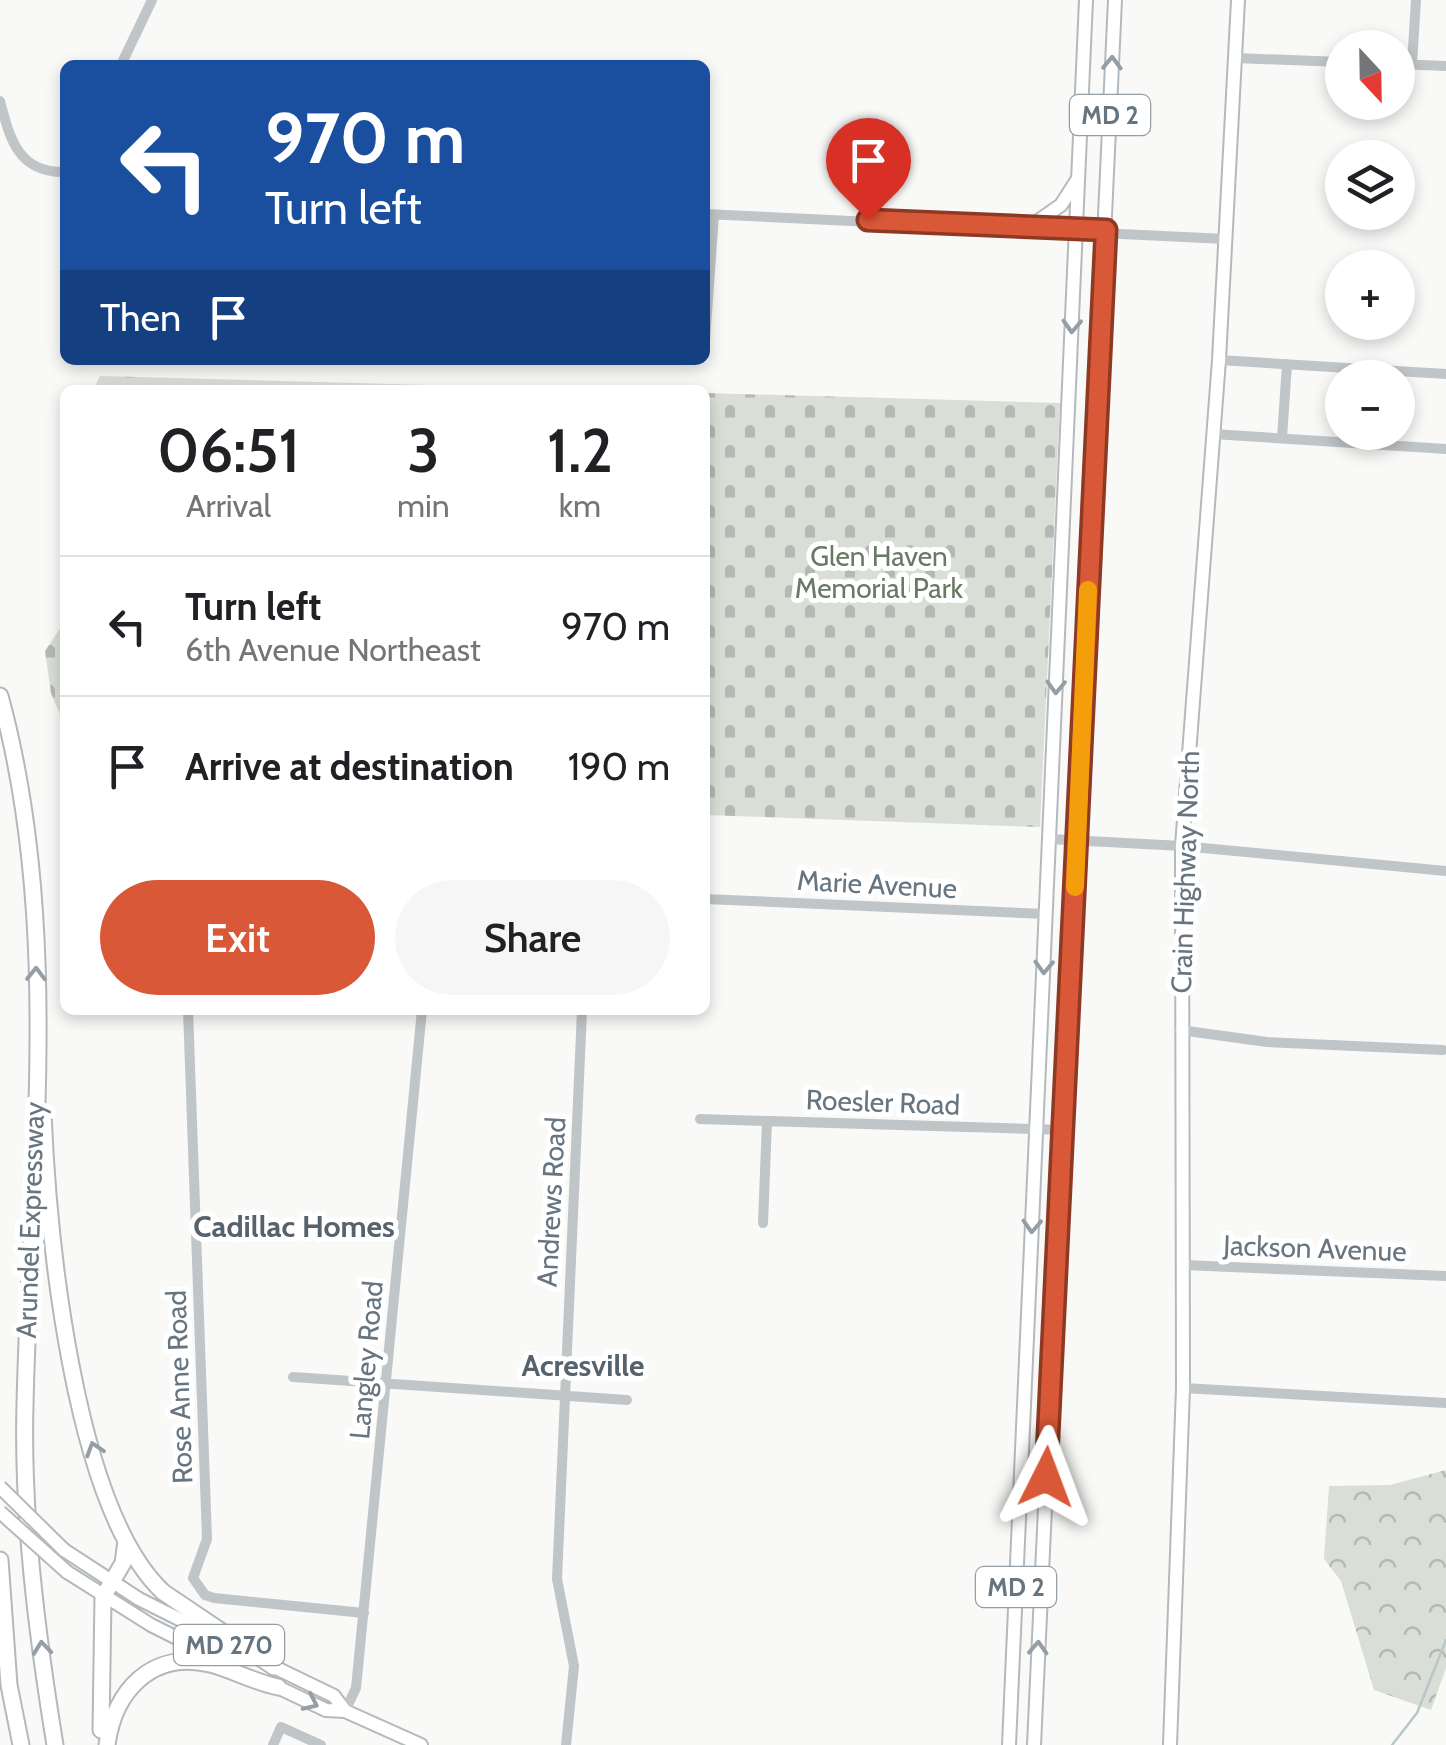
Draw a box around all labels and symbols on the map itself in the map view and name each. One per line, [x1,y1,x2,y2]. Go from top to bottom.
north arrow [1325,30,1415,120]
one-way arrow [1102,55,1123,71]
road number: MD 2 [1070,95,1150,135]
pin [826,118,911,221]
one-way arrow [1061,319,1082,335]
park label: Glen Haven Memorial Park [795,539,964,605]
one-way arrow [1046,679,1067,695]
street label: Crain Highway North [1164,750,1206,994]
street label: Marie Avenue [796,863,958,905]
one-way arrow [1034,960,1055,976]
one-way arrow [26,966,47,982]
street label: Roesler Road [805,1082,961,1122]
street label: Arundel Expressway [9,1101,51,1339]
street label: Andrews Road [530,1116,572,1288]
district label: Cadillac Homes [193,1208,395,1245]
one-way arrow [1022,1219,1043,1235]
street label: Jackson Avenue [1222,1228,1407,1268]
street label: Langley Road [342,1279,390,1441]
street label: Rose Anne Road [159,1290,199,1484]
district label: Acresville [522,1347,644,1384]
position arrow [994,1425,1098,1529]
one-way arrow [85,1441,105,1458]
road number: MD 2 [976,1567,1056,1607]
road number: MD 270 [174,1625,284,1665]
one-way arrow [1028,1639,1049,1655]
one-way arrow [32,1640,53,1656]
one-way arrow [300,1690,318,1710]

